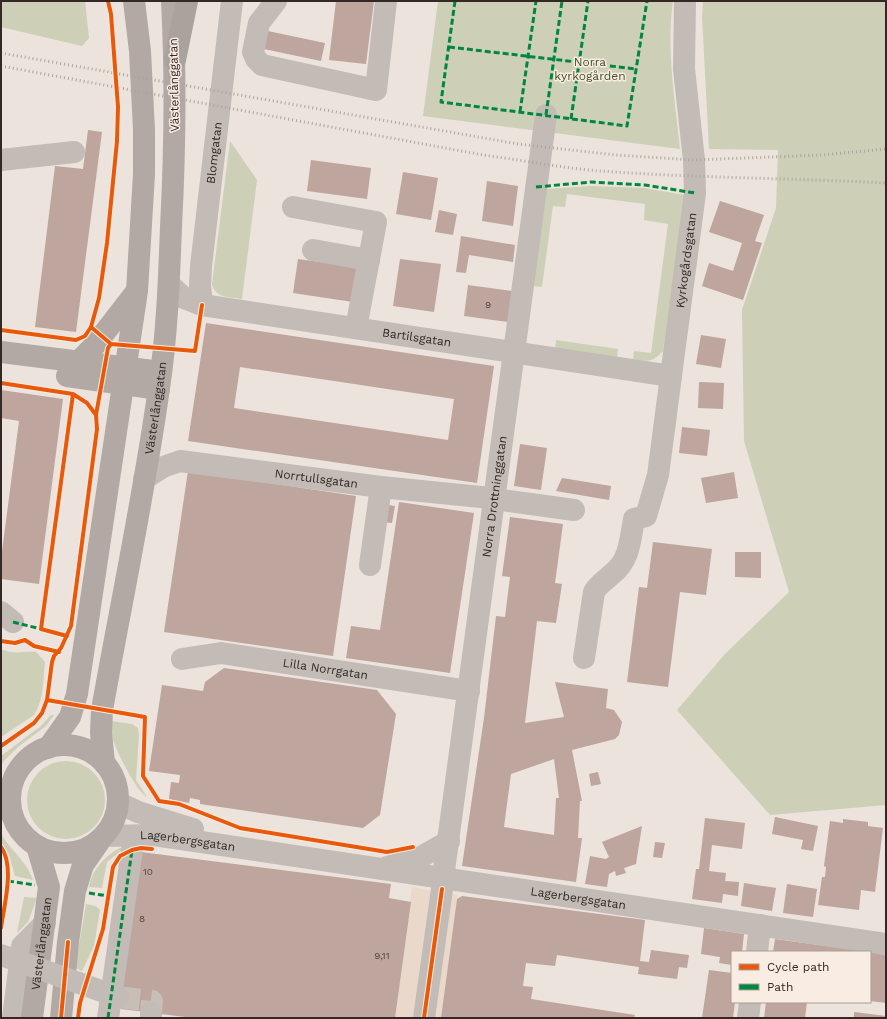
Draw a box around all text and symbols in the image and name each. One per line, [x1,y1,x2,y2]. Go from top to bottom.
street label: Västerlånggatan [166,38,182,132]
park label: Norra kyrkogården [554,55,626,83]
street label: Blomgatan [204,121,225,185]
street label: Kyrkogårdsgatan [673,212,699,309]
house number: 9 [485,299,491,310]
street label: Bartilsgatan [381,325,452,350]
street label: Västerlånggatan [142,361,169,455]
street label: Norra Drottninggatan [479,435,510,558]
street label: Norrtullsgatan [274,466,359,491]
street label: Lilla Norrgatan [282,656,369,682]
street label: Lagerbergsgatan [140,828,236,854]
house number: 10 [143,866,153,877]
street label: Lagerbergsgatan [530,884,627,912]
street label: Västerlånggatan [29,896,55,991]
house number: 8 [139,913,145,924]
house number: 9,11 [374,950,390,961]
legend [731,951,871,1003]
text: Cycle path [767,960,829,974]
text: Path [767,980,793,994]

